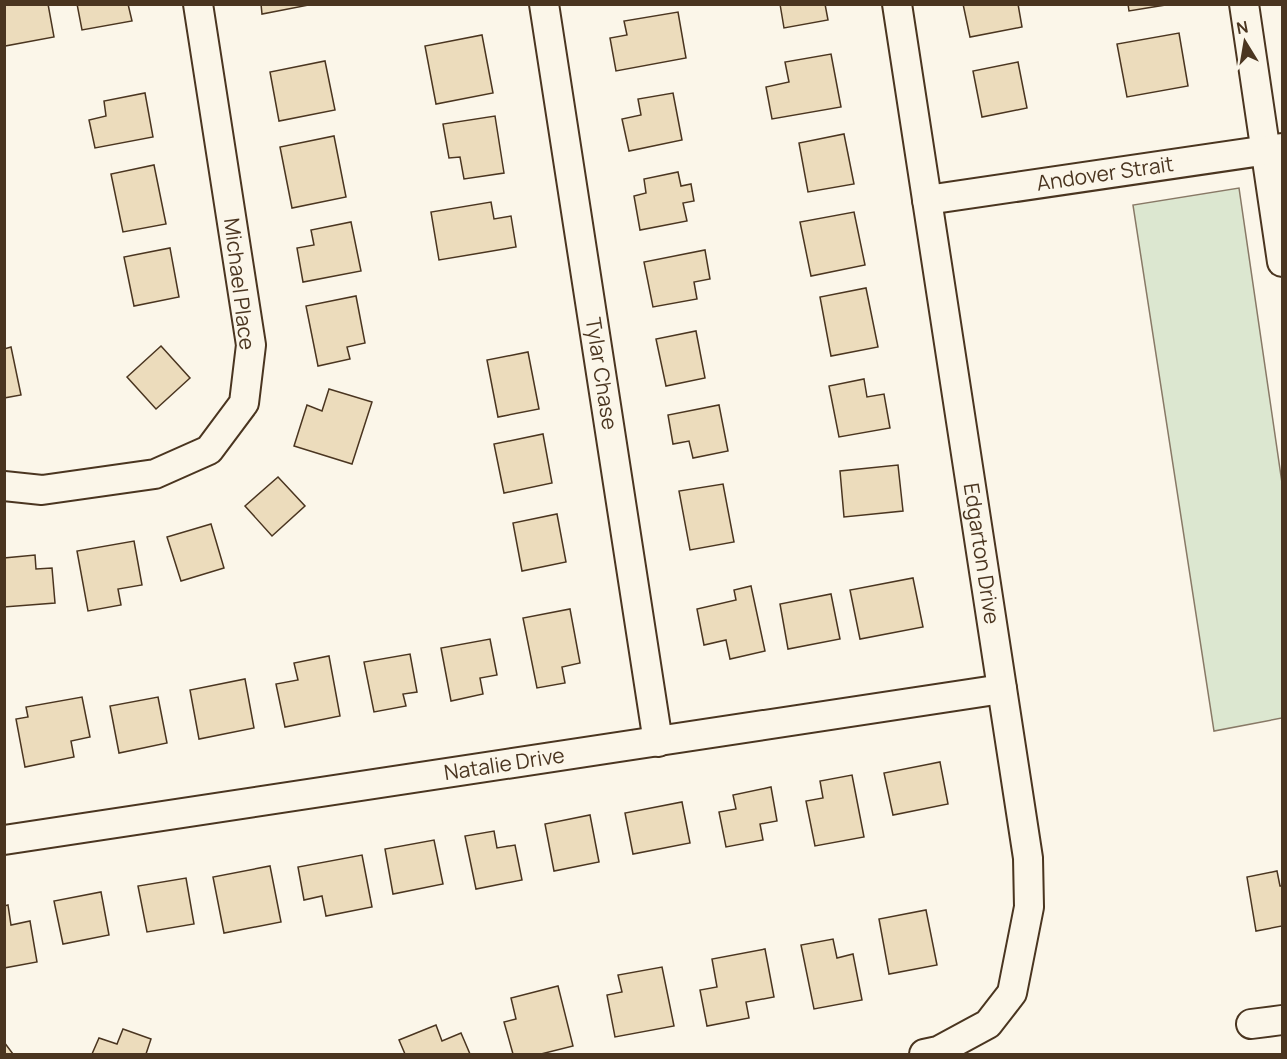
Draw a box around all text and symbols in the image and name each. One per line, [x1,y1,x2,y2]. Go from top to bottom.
north arrow [1215,12,1275,72]
text: N [1234,15,1250,39]
street label: Andover Strait [1035,149,1175,197]
street label: Michael Place [218,216,262,351]
street label: Tylar Chase [580,315,625,431]
street label: Edgarton Drive [958,481,1007,626]
street label: Natalie Drive [442,740,566,786]

